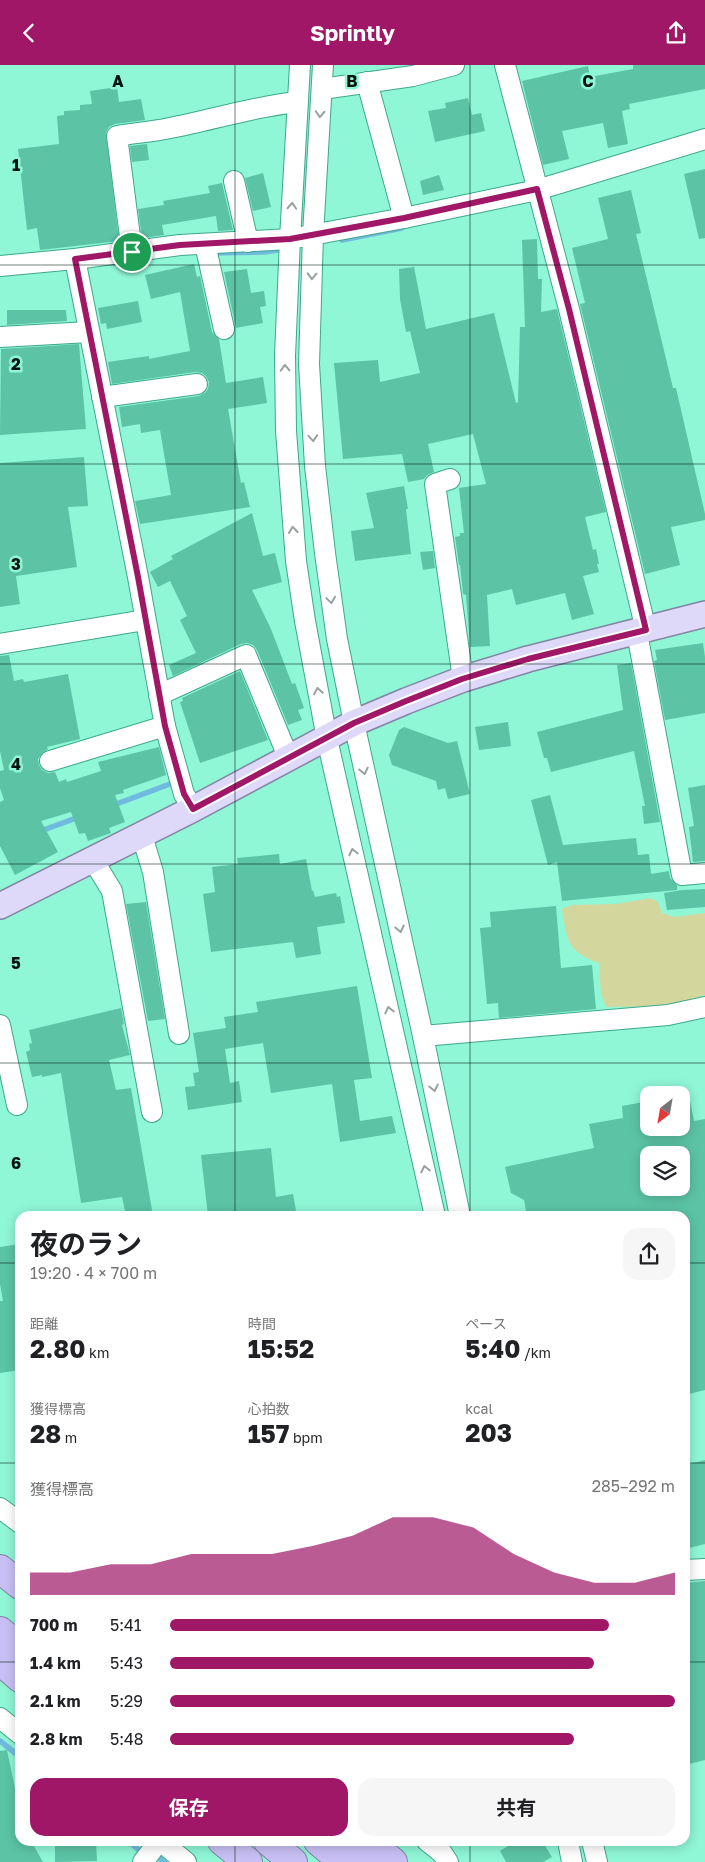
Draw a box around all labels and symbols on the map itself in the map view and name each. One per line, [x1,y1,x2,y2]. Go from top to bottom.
text: A [112,71,124,91]
text: B [346,71,358,91]
text: C [582,71,594,91]
one-way arrow [315,110,326,118]
text: 1 [12,155,20,175]
one-way arrow [286,201,297,209]
pin [111,231,153,273]
one-way arrow [306,272,317,280]
text: 2 [11,354,21,374]
one-way arrow [280,364,290,372]
one-way arrow [308,434,319,442]
one-way arrow [288,526,299,534]
text: 3 [11,554,21,574]
one-way arrow [326,595,336,604]
one-way arrow [313,686,323,695]
text: 4 [11,754,21,774]
one-way arrow [358,766,369,775]
one-way arrow [348,847,358,856]
one-way arrow [394,925,404,934]
text: 5 [11,953,21,973]
one-way arrow [384,1006,395,1015]
one-way arrow [428,1084,439,1093]
north arrow [640,1086,690,1136]
text: 6 [11,1153,21,1173]
one-way arrow [420,1164,430,1173]

